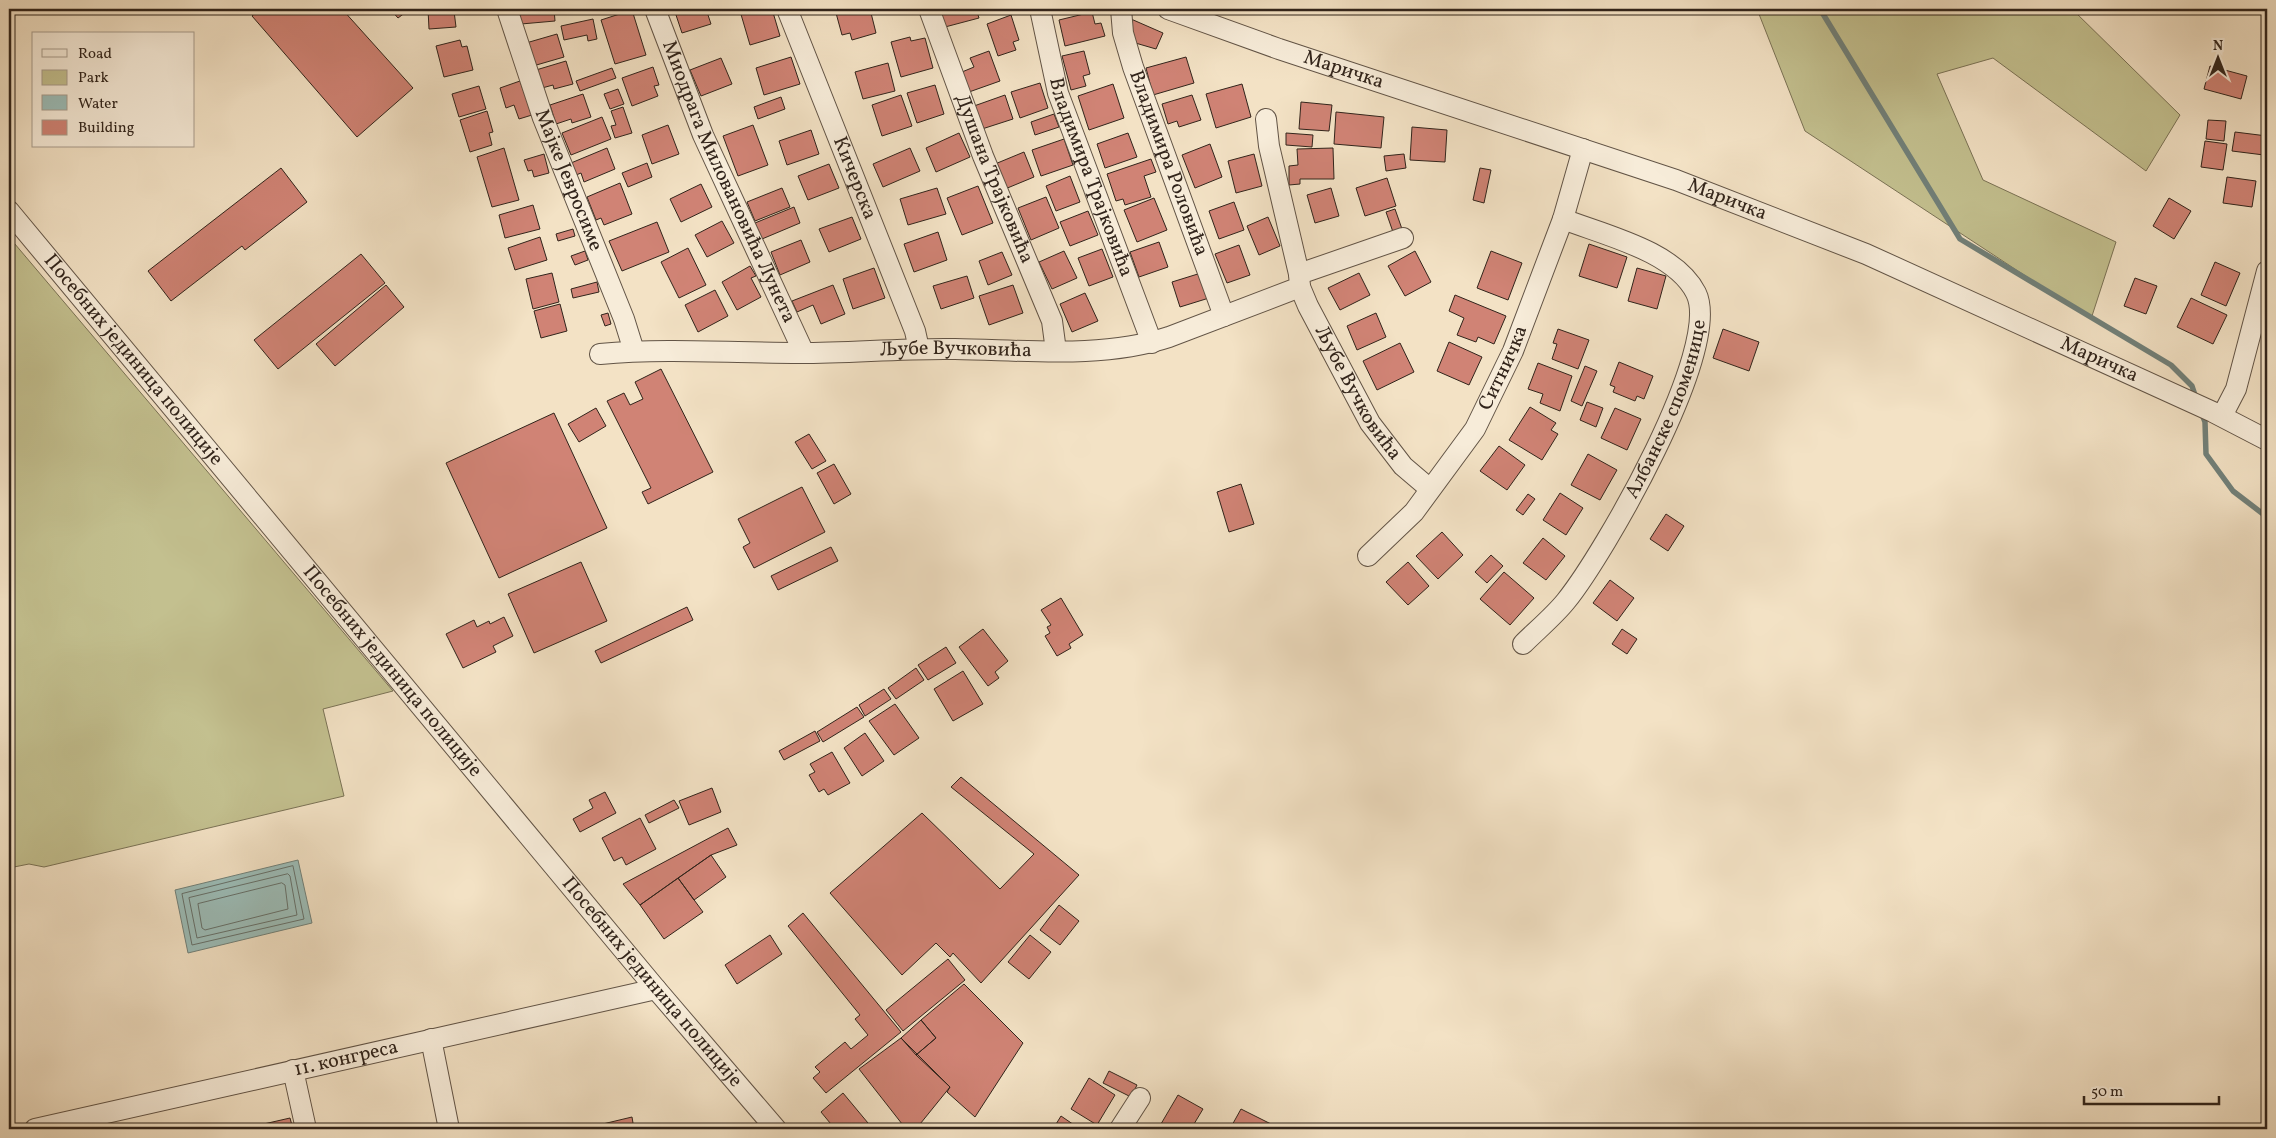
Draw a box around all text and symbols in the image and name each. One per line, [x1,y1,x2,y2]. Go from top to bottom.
legend [32,32,195,148]
north arrow [2194,32,2244,82]
street label: Миодрага Миловановића Лунета [654,37,802,328]
text: N [2213,37,2223,56]
text: Road [78,44,112,65]
street label: Маричка [1300,44,1387,97]
street label: Владимира Роловића [1121,66,1215,260]
text: Park [78,68,109,89]
street label: Владимира Трајковића [1041,75,1140,281]
street label: Душана Трајковића [948,90,1040,268]
text: Water [78,94,118,115]
street label: Мајке Јевросиме [527,105,609,255]
text: Building [78,118,135,139]
street label: Кичерска [825,133,883,224]
street label: Маричка [1683,172,1771,228]
street label: Посебних јединица полиције [37,248,229,472]
street label: Албанске споменице [1619,318,1714,504]
street label: Љубе Вучковића [1307,321,1408,467]
street label: Ситничка [1472,322,1535,415]
street label: Маричка [2055,330,2143,390]
street label: Љубе Вучковића [879,335,1032,365]
street label: Посебних јединица полиције [296,560,488,783]
street label: Посебних јединица полиције [555,871,749,1094]
street label: 11. конгреса [291,1034,401,1084]
scale bar [2084,1073,2218,1105]
text: 50 m [2091,1082,2123,1103]

